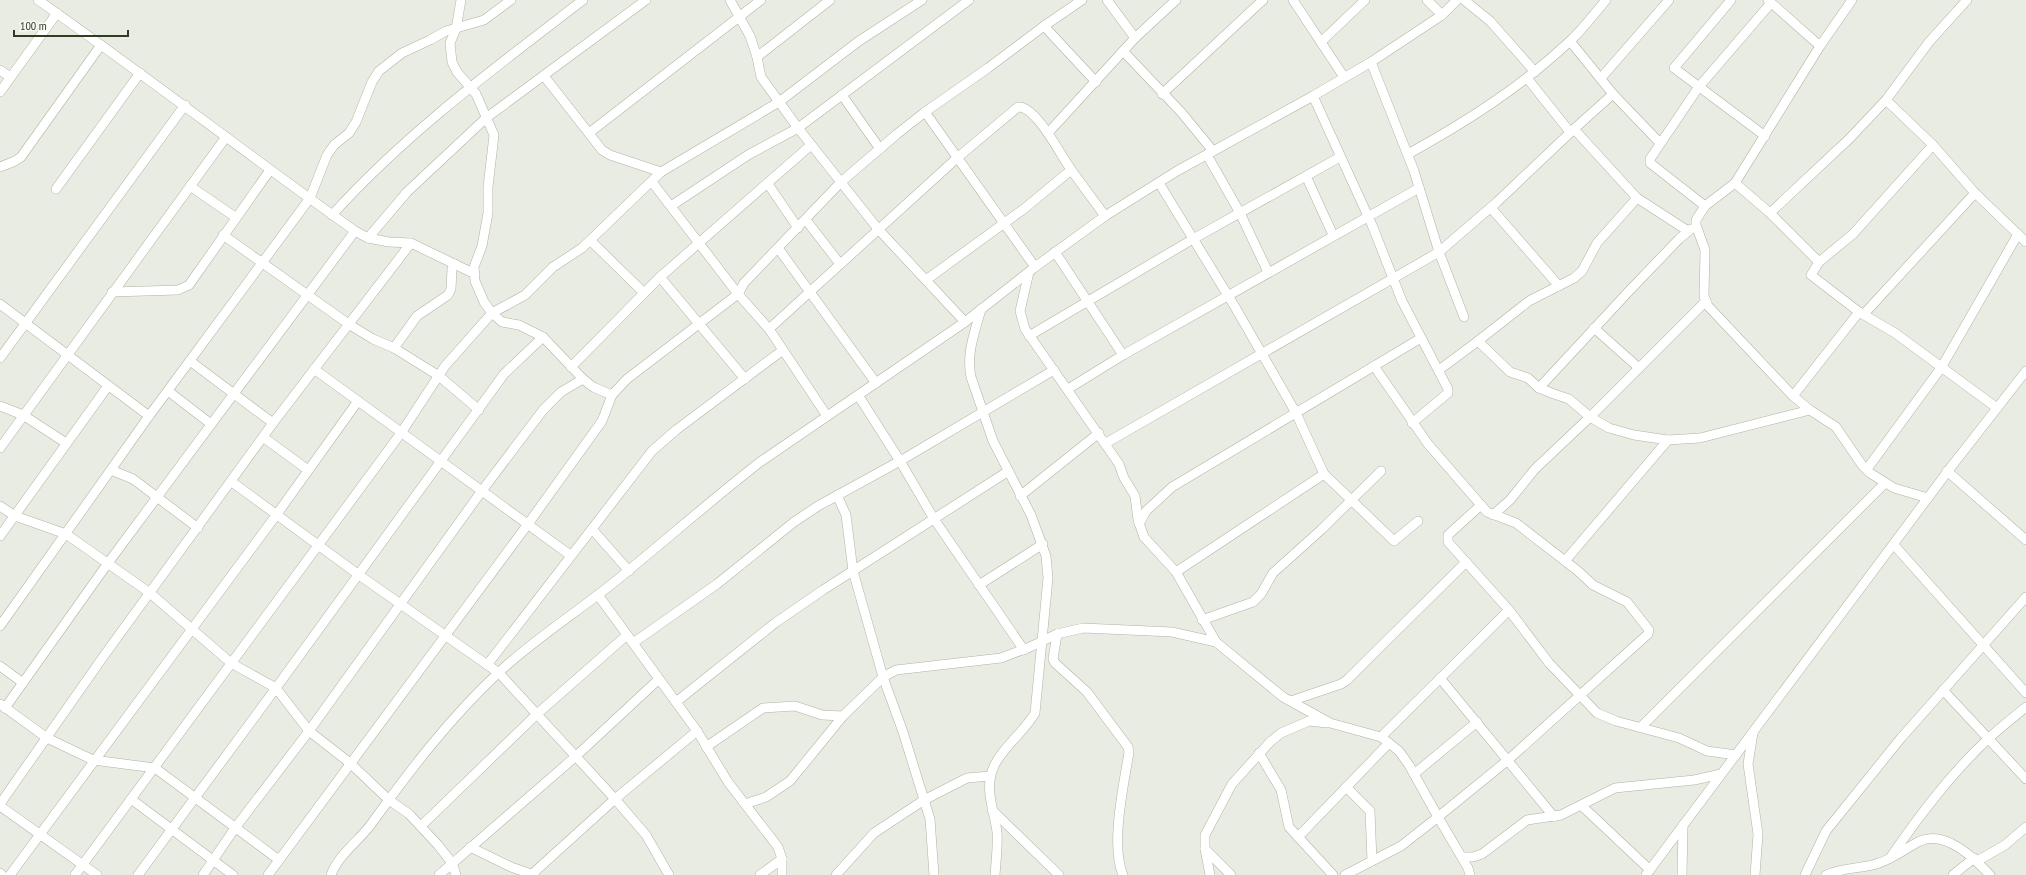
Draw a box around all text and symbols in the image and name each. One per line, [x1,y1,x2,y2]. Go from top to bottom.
scale bar [14,12,128,38]
text: 100 m [20,18,47,33]

